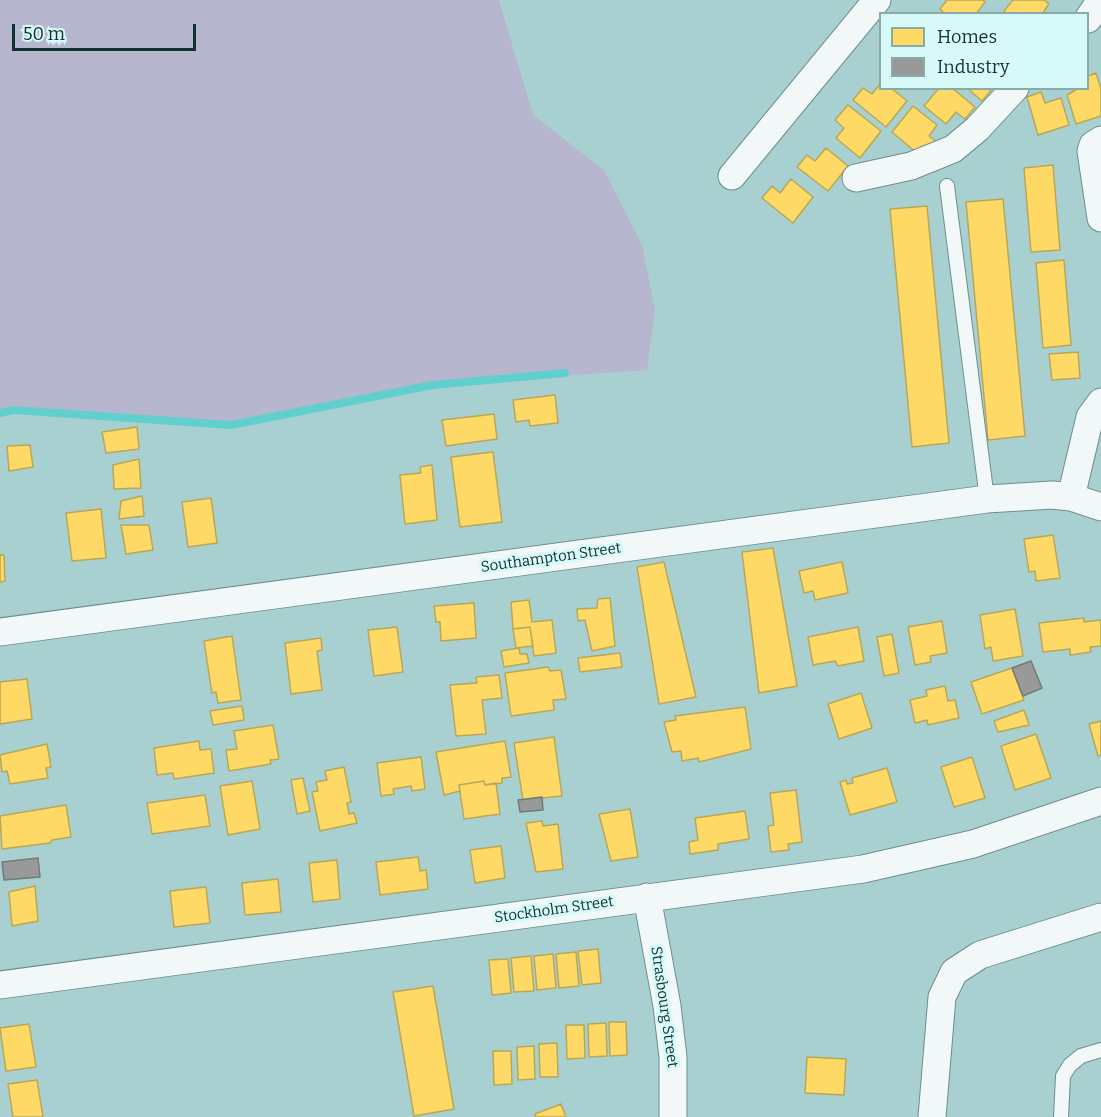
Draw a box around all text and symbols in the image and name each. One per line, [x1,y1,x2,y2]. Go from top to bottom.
scale bar [15,12,200,50]
legend [879,12,1089,90]
text: 50 m [23,23,65,45]
text: Homes [937,26,997,48]
text: Industry [937,56,1009,78]
street label: Southampton Street [480,539,622,577]
street label: Stockholm Street [493,893,615,927]
street label: Strasbourg Street [647,945,681,1069]

